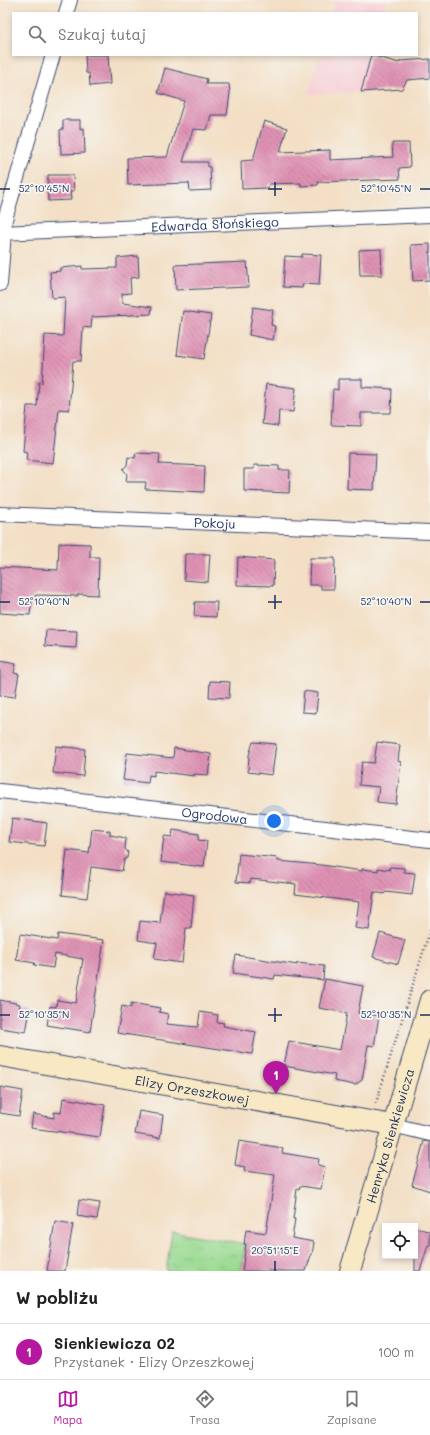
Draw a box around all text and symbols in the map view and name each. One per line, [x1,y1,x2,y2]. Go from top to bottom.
search box [12,12,418,56]
icon: search [26,23,48,45]
text: Szukaj tutaj [58,24,146,44]
text: 52°10'45"N [19,181,69,195]
text: 52°10'45"N [361,181,411,195]
street label: Edwarda Słońskiego [151,212,279,235]
street label: Pokoju [194,513,236,532]
text: 52°10'40"N [18,594,70,608]
text: 52°10'40"N [360,594,412,608]
street label: Ogrodowa [181,803,249,827]
your location [264,811,284,831]
text: 52°10'35"N [19,1007,69,1021]
text: 52°10'35"N [361,1007,411,1021]
pin: 1 [263,1061,289,1094]
street label: Henryka Sienkiewicza [362,1066,417,1205]
street label: Elizy Orzeszkowej [134,1071,251,1108]
map controls [382,1223,418,1259]
button: locate [382,1223,418,1259]
text: 20°51'15"E [251,1243,299,1257]
text: W pobliżu [16,1286,98,1308]
text: Sienkiewicza 02 [54,1333,175,1353]
text: 1 [26,1343,32,1360]
text: 100 m [378,1343,414,1360]
text: Przystanek · Elizy Orzeszkowej [54,1353,254,1370]
tab: Mapa [53,1388,83,1427]
tab: Trasa [190,1388,220,1427]
tab: Zapisane [327,1388,377,1427]

